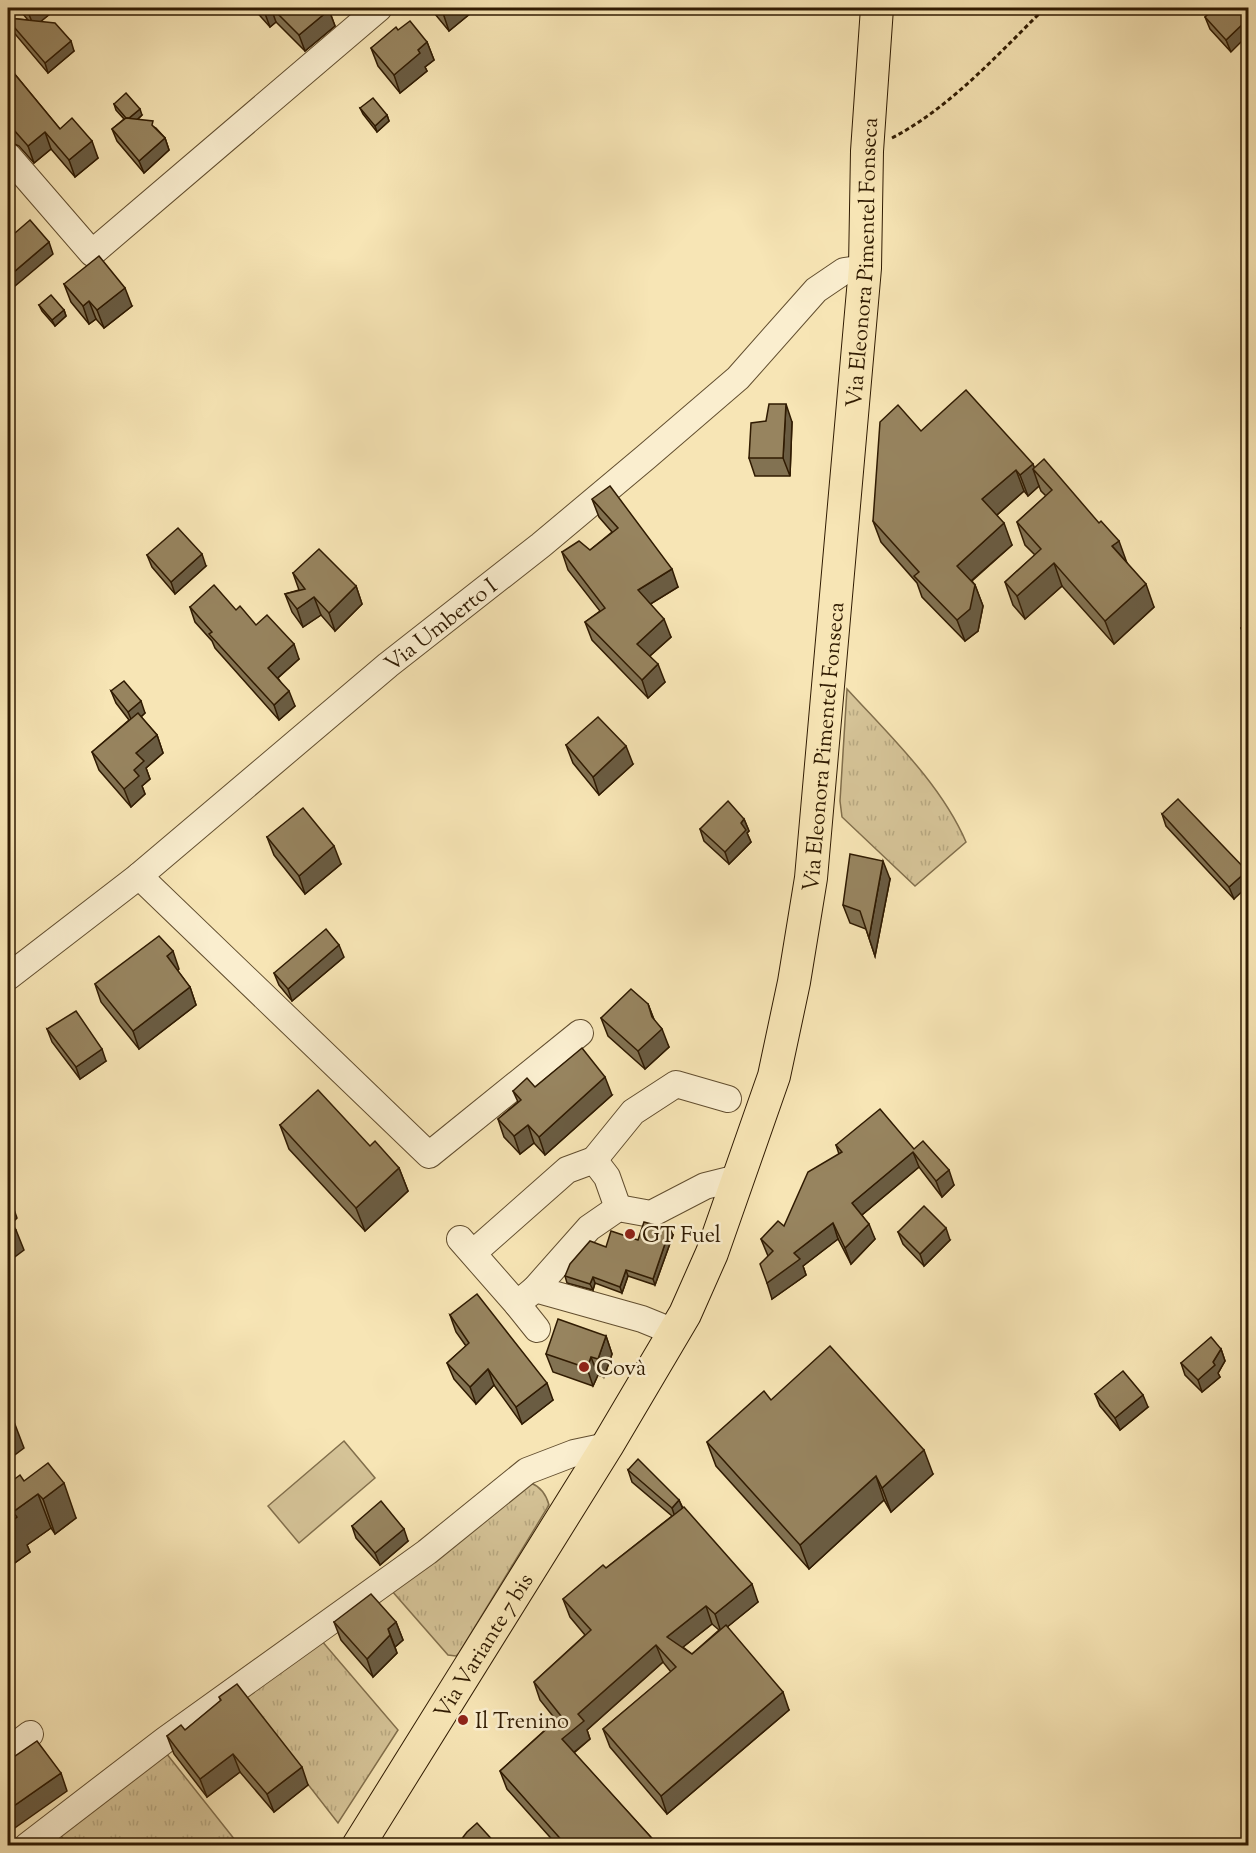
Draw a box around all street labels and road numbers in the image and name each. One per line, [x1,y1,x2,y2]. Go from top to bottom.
street label: Via Eleonora Pimentel Fonseca [840,116,888,409]
street label: Via Umberto I [379,572,505,681]
street label: Via Eleonora Pimentel Fonseca [796,601,854,895]
street label: Via Variante 7 bis [428,1568,543,1726]

